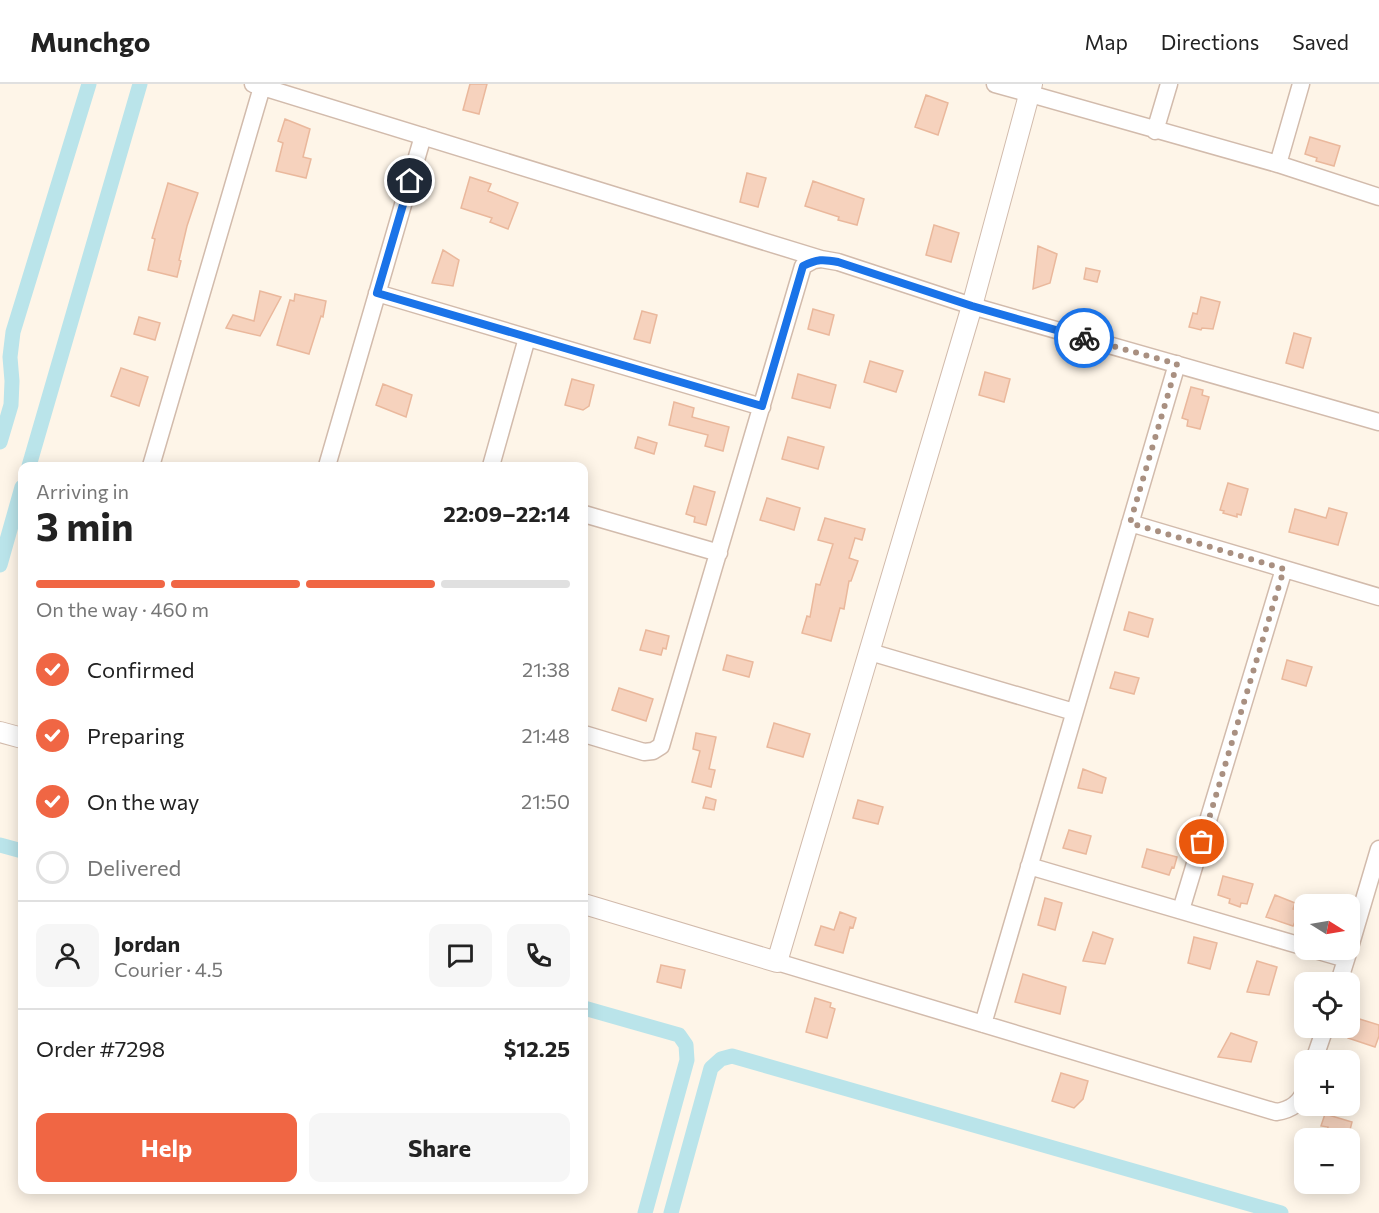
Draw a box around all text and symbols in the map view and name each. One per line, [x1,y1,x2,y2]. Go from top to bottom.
text: Munchgo [30,24,151,58]
text: Map [1085,29,1128,54]
text: Directions [1161,29,1259,54]
text: Saved [1292,29,1349,54]
pin [384,155,435,206]
icon: home [393,164,426,197]
courier [1054,308,1114,368]
icon: bike [1068,322,1101,355]
text: Arriving in [36,479,129,503]
text: 22:09–22:14 [443,500,570,527]
text: 3 min [36,501,134,549]
text: On the way · 460 m [36,597,209,621]
icon: check [36,653,69,686]
text: Confirmed [87,656,194,683]
text: 21:38 [522,657,570,681]
icon: check [36,719,69,752]
text: Preparing [87,722,184,749]
text: 21:48 [522,723,570,747]
icon: check [36,785,69,818]
text: On the way [87,788,199,815]
text: 21:50 [521,789,570,813]
pin [1176,816,1227,867]
icon: bag [1185,825,1218,858]
text: Delivered [87,854,181,881]
north arrow [1294,894,1360,960]
map controls [1294,894,1360,1194]
button: person [36,924,99,987]
button: chat [429,924,492,987]
button: phone [507,924,570,987]
text: Jordan [114,930,180,957]
text: Courier · 4.5 [114,957,223,981]
button: locate [1294,972,1360,1038]
text: Order #7298 [36,1035,165,1062]
text: $12.25 [504,1035,570,1062]
button: + [1294,1050,1360,1116]
button: Help [36,1113,297,1182]
button: Share [309,1113,570,1182]
button: − [1294,1128,1360,1194]

